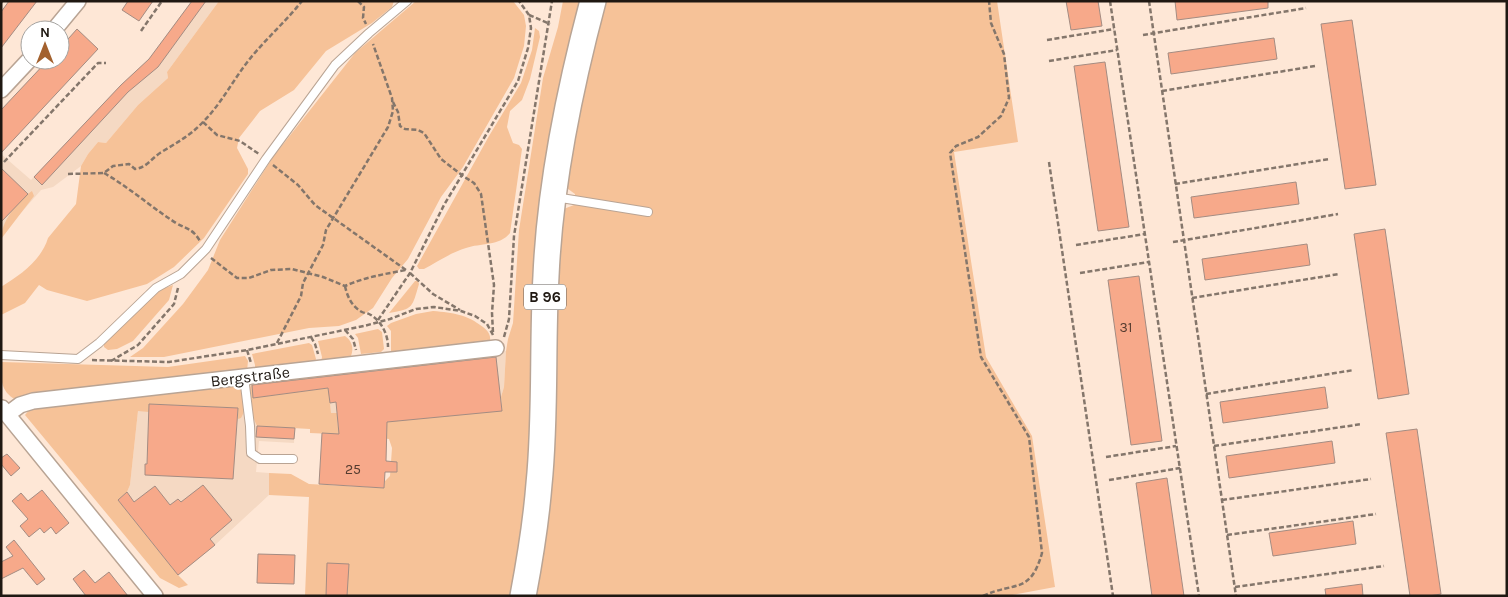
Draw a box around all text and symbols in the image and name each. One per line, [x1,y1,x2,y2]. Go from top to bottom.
north arrow [20,20,70,70]
text: N [40,24,50,41]
road number: B 96 [524,284,566,310]
house number: 31 [1120,319,1132,336]
street label: Bergstraße [209,362,291,391]
house number: 25 [345,461,361,478]

